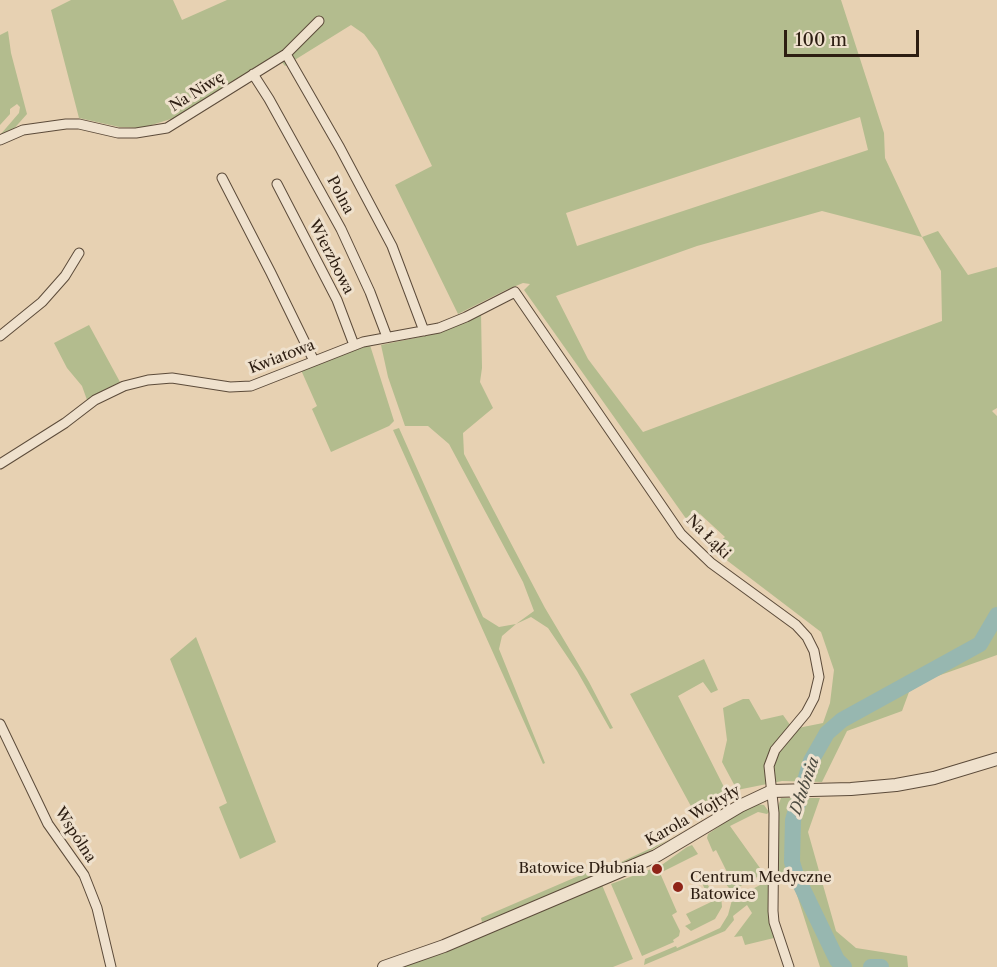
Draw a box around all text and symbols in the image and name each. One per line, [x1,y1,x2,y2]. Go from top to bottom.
scale bar [787,18,922,56]
text: 100 m [795,29,847,51]
street label: Na Niwę [166,68,228,116]
street label: Polna [323,173,357,217]
street label: Wierzbowa [305,217,357,297]
street label: Kwiatowa [246,336,318,378]
street label: Na Łąki [682,511,734,563]
water label: Dłubnia [786,755,824,817]
street label: Karola Wojtyły [642,782,744,850]
street label: Wspólna [51,804,99,866]
place label: Batowice Dłubnia [519,860,645,878]
marker: Batowice Dłubnia [650,862,664,876]
place label: Centrum Medyczne Batowice [690,869,832,904]
marker: Centrum Medyczne Batowice [671,880,685,894]

